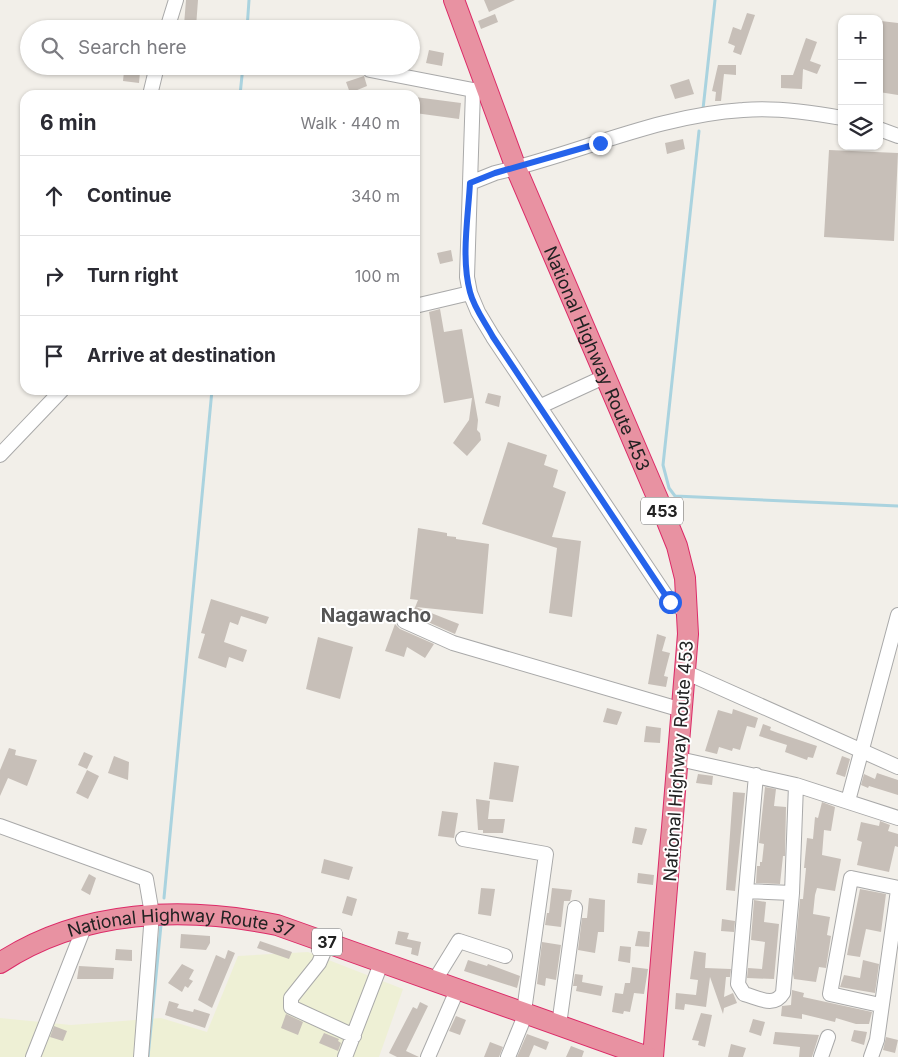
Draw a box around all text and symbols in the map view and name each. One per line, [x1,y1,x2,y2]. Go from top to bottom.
map controls [838,15,883,150]
button: + [838,15,883,60]
search box [20,20,420,75]
icon: search [38,34,66,62]
text: Search here [78,36,187,59]
button: − [838,60,883,105]
button: layers [838,105,883,150]
text: 6 min [40,110,97,135]
text: Walk · 440 m [301,113,400,133]
route end [589,132,612,155]
icon: ahead [40,182,68,210]
text: Continue [87,184,172,207]
text: 340 m [351,186,400,206]
street label: National Highway Route 453 [540,243,655,473]
icon: right [40,262,68,290]
text: Turn right [87,264,178,287]
text: 100 m [355,266,400,286]
icon: arrive [40,342,68,370]
text: Arrive at destination [87,344,276,367]
road number: 453 [641,498,683,524]
route start [659,591,682,614]
district label: Nagawacho [321,604,431,627]
street label: National Highway Route 453 [659,640,697,882]
street label: National Highway Route 37 [65,904,297,941]
road number: 37 [312,929,342,956]

